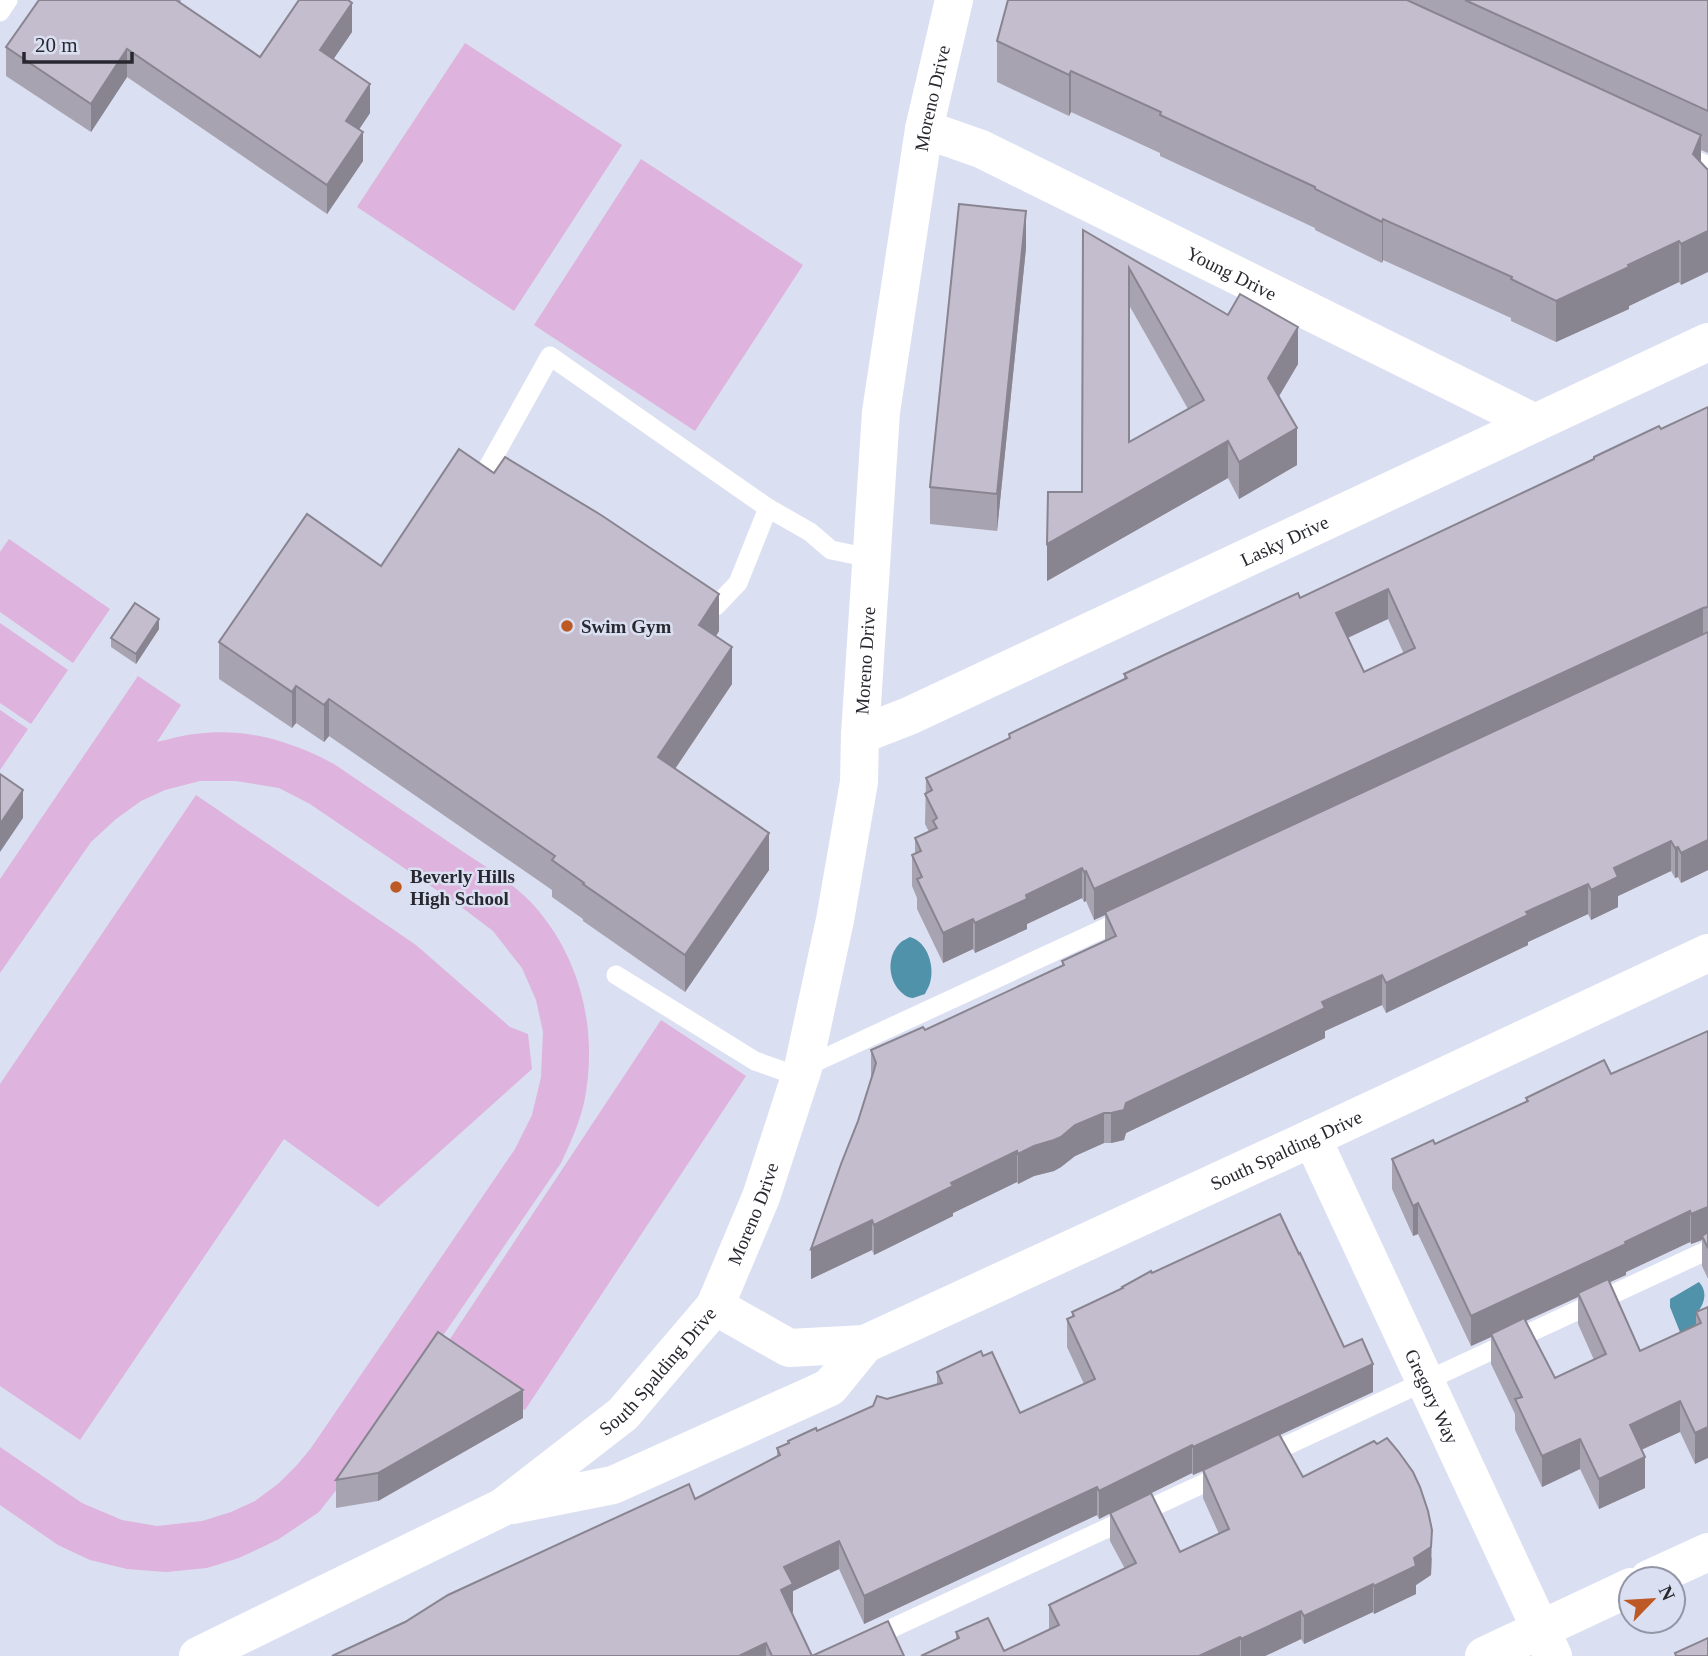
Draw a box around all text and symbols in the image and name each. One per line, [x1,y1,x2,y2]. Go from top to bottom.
scale bar [24,21,133,65]
text: 20 m [35,33,78,57]
street label: Moreno Drive [910,43,954,153]
street label: Young Drive [1183,242,1280,304]
street label: Lasky Drive [1237,511,1332,570]
street label: Moreno Drive [851,606,879,715]
place label: Swim Gym [581,616,671,637]
marker: Swim Gym [559,618,575,634]
place label: Beverly Hills High School [410,866,515,909]
marker: Beverly Hills High School [388,879,404,895]
street label: South Spalding Drive [1207,1106,1365,1194]
street label: Moreno Drive [723,1160,782,1268]
street label: South Spalding Drive [595,1303,720,1439]
street label: Gregory Way [1401,1346,1463,1448]
north arrow [1617,1565,1687,1635]
text: N [1655,1582,1679,1604]

